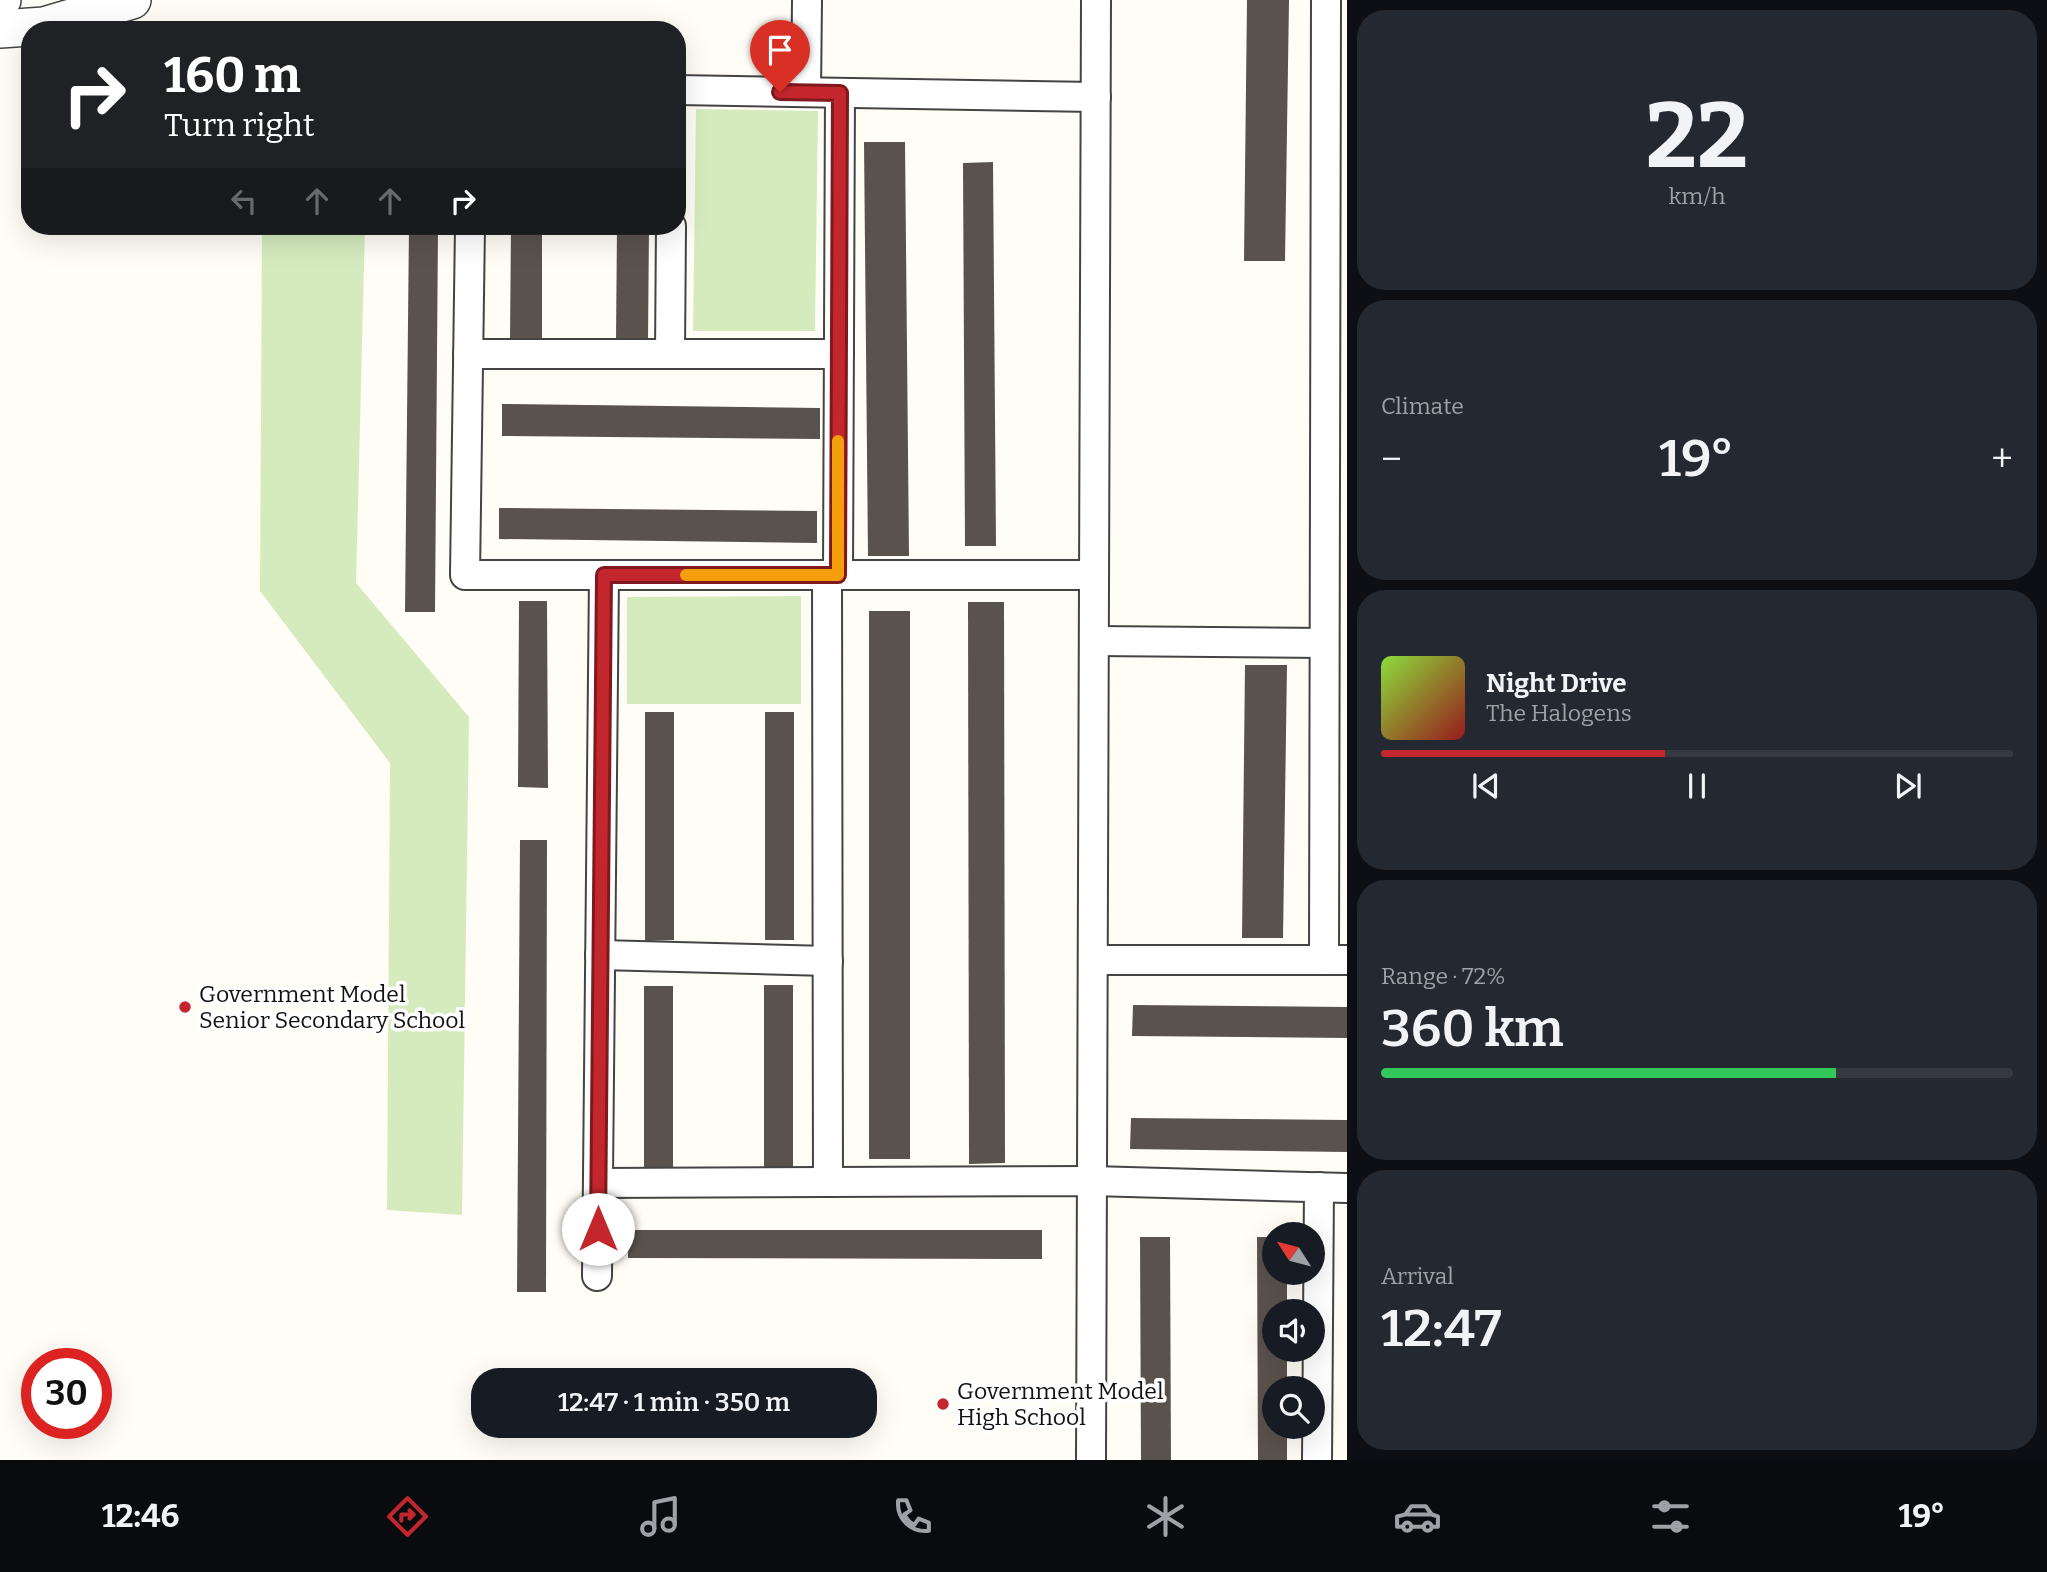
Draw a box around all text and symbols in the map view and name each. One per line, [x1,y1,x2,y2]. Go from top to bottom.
pin [750,20,810,92]
icon: arrive [761,31,799,69]
text: 160 m [164,46,301,105]
icon: right [49,49,140,140]
text: 22 [1646,82,1748,191]
text: Turn right [164,106,315,144]
icon: left [225,182,263,220]
icon: ahead [298,182,336,220]
icon: ahead [371,182,409,220]
icon: right [444,182,482,220]
text: km/h [1669,182,1725,210]
text: Climate [1381,392,1464,420]
text: 19° [1659,427,1734,490]
text: − [1381,436,1402,482]
text: + [1991,436,2013,482]
text: Night Drive [1486,668,1627,699]
text: The Halogens [1486,699,1632,727]
icon: previous [1467,767,1505,805]
icon: pause [1678,767,1716,805]
icon: next [1889,767,1927,805]
text: Range · 72% [1381,962,1505,990]
place label: Government Model Senior Secondary School [199,980,465,1034]
text: 360 km [1381,997,1564,1060]
marker: Government Model Senior Secondary School [177,999,193,1015]
position arrow [561,1192,635,1266]
north arrow [1262,1222,1325,1284]
map controls [1262,1222,1325,1439]
text: Arrival [1381,1262,1454,1290]
text: 12:47 [1381,1297,1502,1360]
button: sound [1262,1299,1325,1362]
speed limit sign: 30 [21,1348,112,1439]
button: search [1262,1376,1325,1439]
place label: Government Model High School [957,1377,1164,1431]
text: 12:47 · 1 min · 350 m [558,1387,790,1418]
marker: Government Model High School [935,1396,951,1412]
icon: directions [383,1492,432,1541]
icon: music [636,1492,685,1541]
icon: phone [888,1492,937,1541]
icon: climate [1141,1492,1190,1541]
icon: car [1393,1492,1442,1541]
icon: filters [1646,1492,1695,1541]
text: 12:46 [102,1497,179,1535]
text: 19° [1899,1497,1945,1535]

